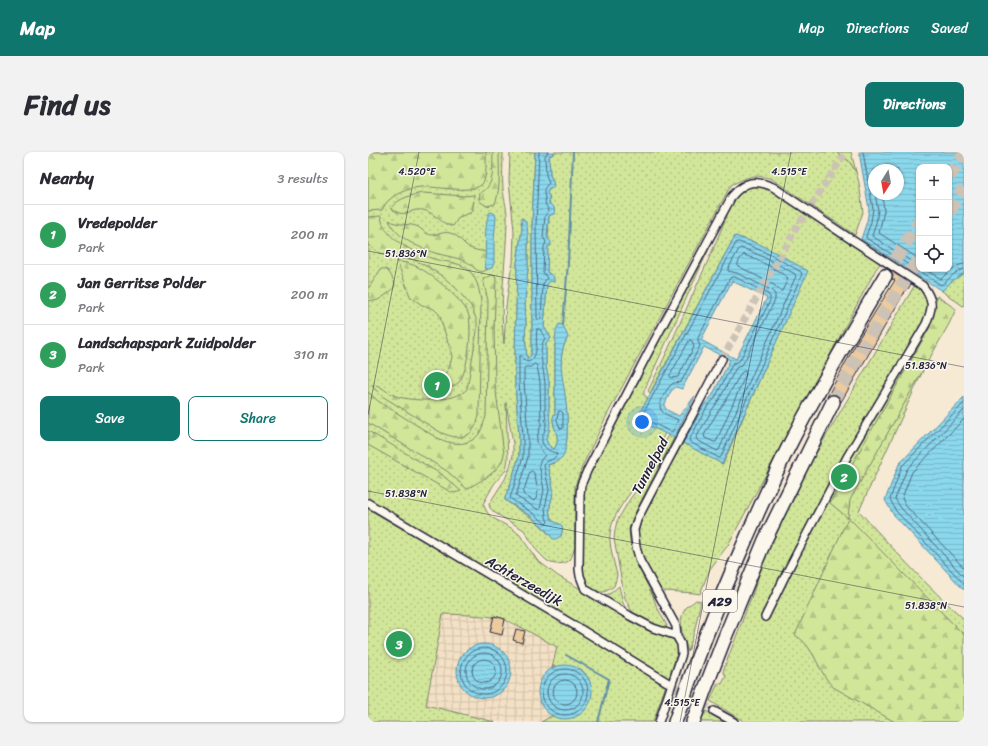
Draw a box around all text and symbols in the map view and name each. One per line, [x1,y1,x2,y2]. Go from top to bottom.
text: Map [20,12,55,45]
text: Map [798,16,824,41]
text: Directions [846,16,909,41]
text: Saved [931,16,968,41]
text: Find us [24,80,111,129]
button: Directions [865,82,964,127]
text: Nearby [40,163,94,193]
text: 4.520°E [398,163,437,181]
text: 4.515°E [771,163,808,181]
north arrow [868,164,904,200]
map controls [916,164,952,272]
button: + [916,164,952,200]
text: 3 results [277,167,328,190]
button: − [916,200,952,236]
text: Vredepolder [78,210,157,236]
text: 1 [50,223,56,246]
text: 200 m [291,223,328,246]
text: Park [78,236,105,259]
button: locate [916,236,952,272]
text: 51.836°N [385,245,427,263]
text: Jan Gerritse Polder [78,270,205,296]
text: 2 [49,283,57,306]
text: 200 m [291,283,328,306]
text: Park [78,296,105,319]
text: Landschapspark Zuidpolder [78,330,255,356]
text: 3 [49,343,57,366]
text: 310 m [294,343,328,366]
text: Park [78,356,105,379]
text: 51.836°N [905,357,947,375]
pin: 1 [424,370,450,400]
button: Save [40,396,180,441]
button: Share [188,396,328,441]
your location [632,412,652,432]
street label: Tunnelpad [624,431,676,499]
pin: 2 [831,462,857,492]
text: 51.838°N [385,485,427,503]
street label: Achterzeedijk [480,548,568,614]
road number: A29 [703,590,737,612]
text: 51.838°N [905,597,947,615]
pin: 3 [386,629,412,659]
text: 4.515°E [664,694,701,712]

